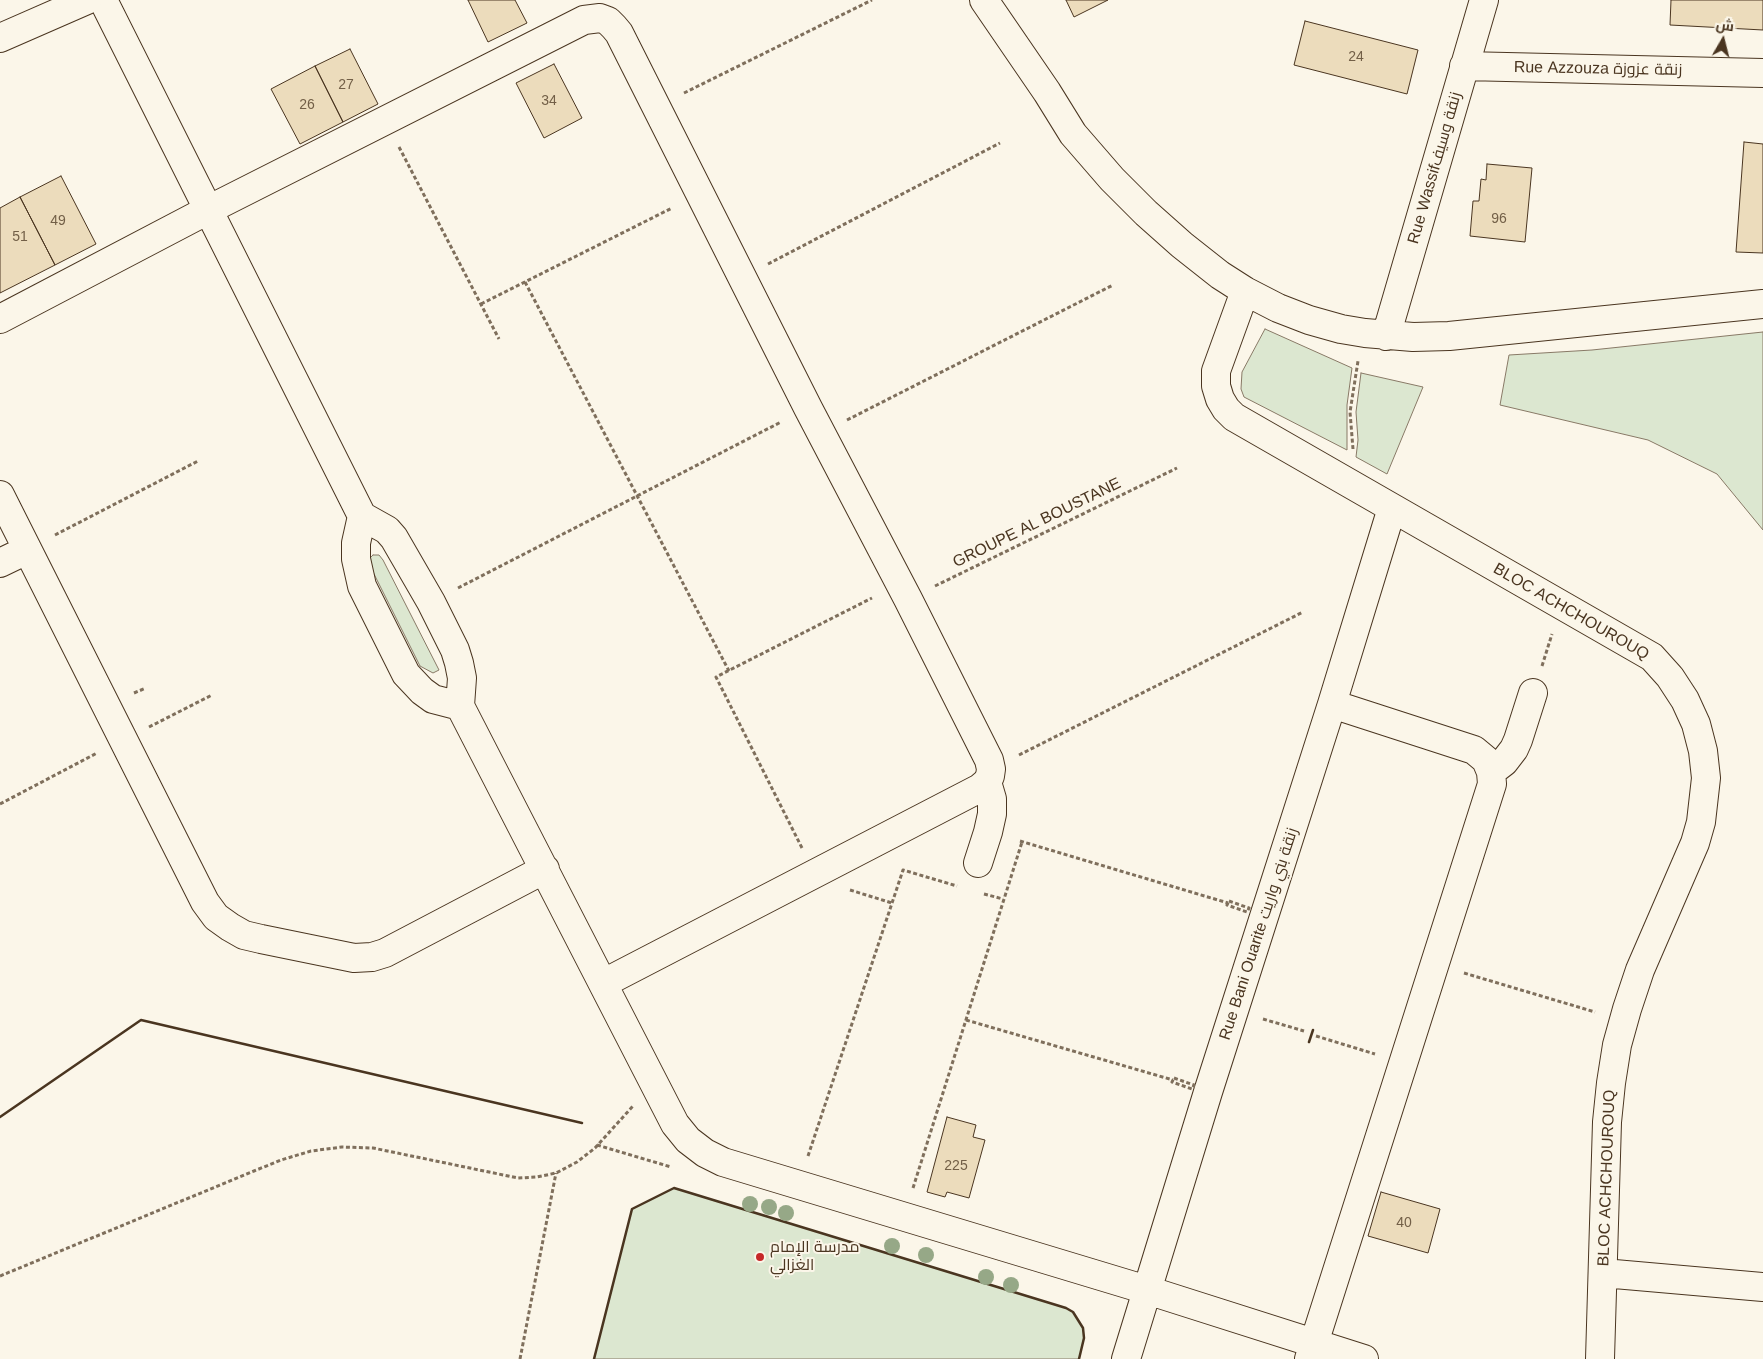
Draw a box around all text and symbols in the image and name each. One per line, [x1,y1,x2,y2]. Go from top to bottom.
north arrow [1698,15,1748,65]
text: ش [1715,16,1735,34]
house number: 24 [1348,49,1364,65]
street label: Rue Azzouza زنقة عزوزة [1514,58,1682,80]
house number: 27 [338,77,354,93]
street label: Rue Wassifزنقة وسيف [1404,90,1466,246]
house number: 34 [541,93,557,109]
house number: 26 [299,97,315,113]
house number: 96 [1491,211,1507,227]
house number: 49 [50,213,66,229]
house number: 51 [12,229,28,245]
street label: GROUPE AL BOUSTANE [950,474,1124,572]
street label: BLOC ACHCHOUROUQ [1490,559,1652,665]
street label: Rue Bani Ouarite زنقة بني واريت [1216,826,1302,1042]
street label: BLOC ACHCHOUROUQ [1594,1089,1620,1267]
house number: 225 [944,1158,968,1174]
house number: 40 [1396,1215,1412,1231]
place label: مدرسة الإمام الغزالي [770,1238,860,1276]
marker: مدرسة الإمام الغزالي [754,1251,766,1263]

